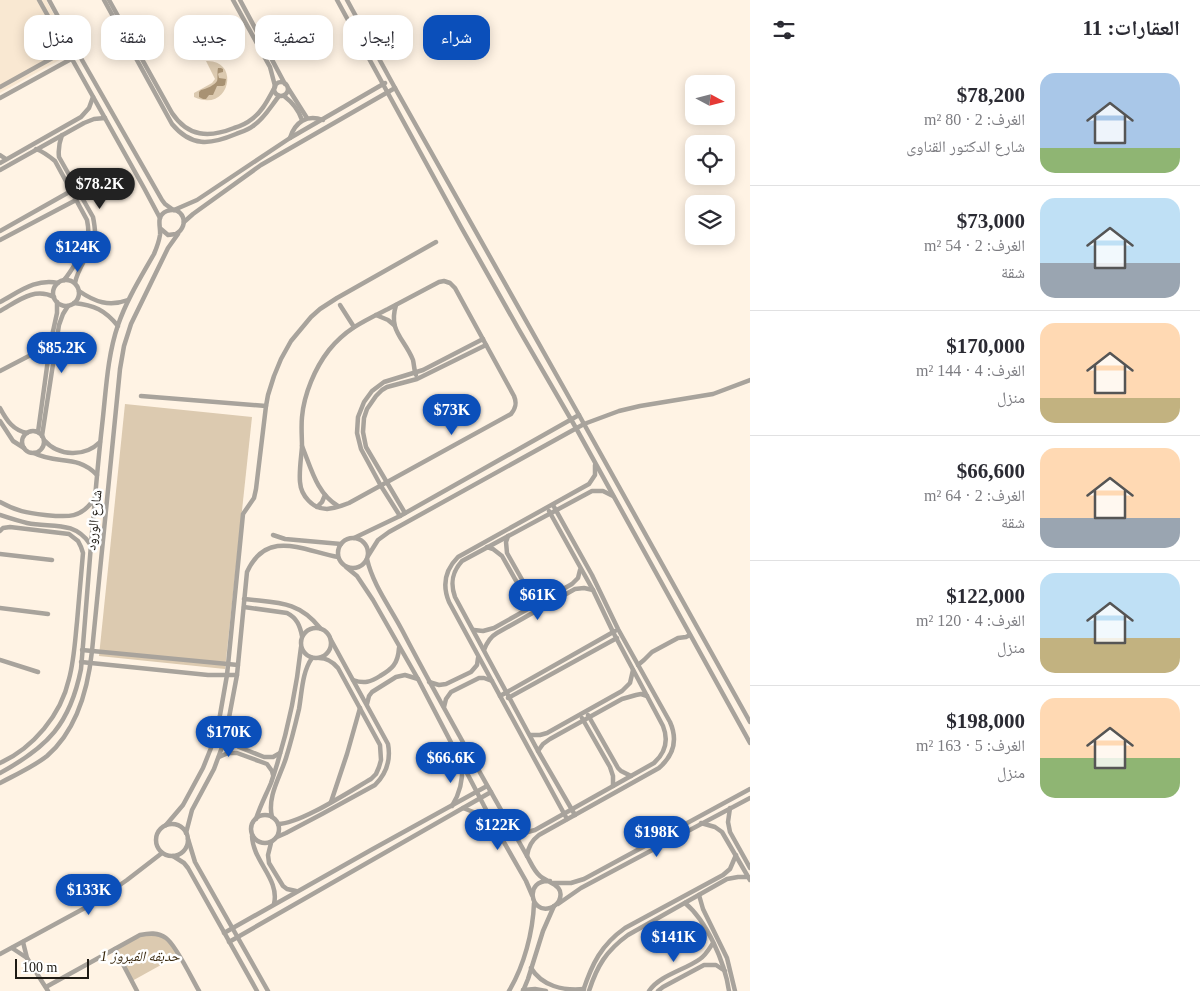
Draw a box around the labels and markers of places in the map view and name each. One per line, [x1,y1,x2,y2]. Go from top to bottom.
pin: $78.2K [59,168,141,210]
pin: $124K [43,230,113,273]
pin: $85.2K [21,332,103,374]
pin: $73K [422,394,482,436]
pin: $61K [508,578,568,621]
pin: $170K [194,716,264,758]
pin: $66.6K [410,742,492,784]
pin: $122K [463,808,533,851]
pin: $198K [622,816,692,858]
pin: $133K [54,874,124,916]
pin: $141K [639,920,709,963]

